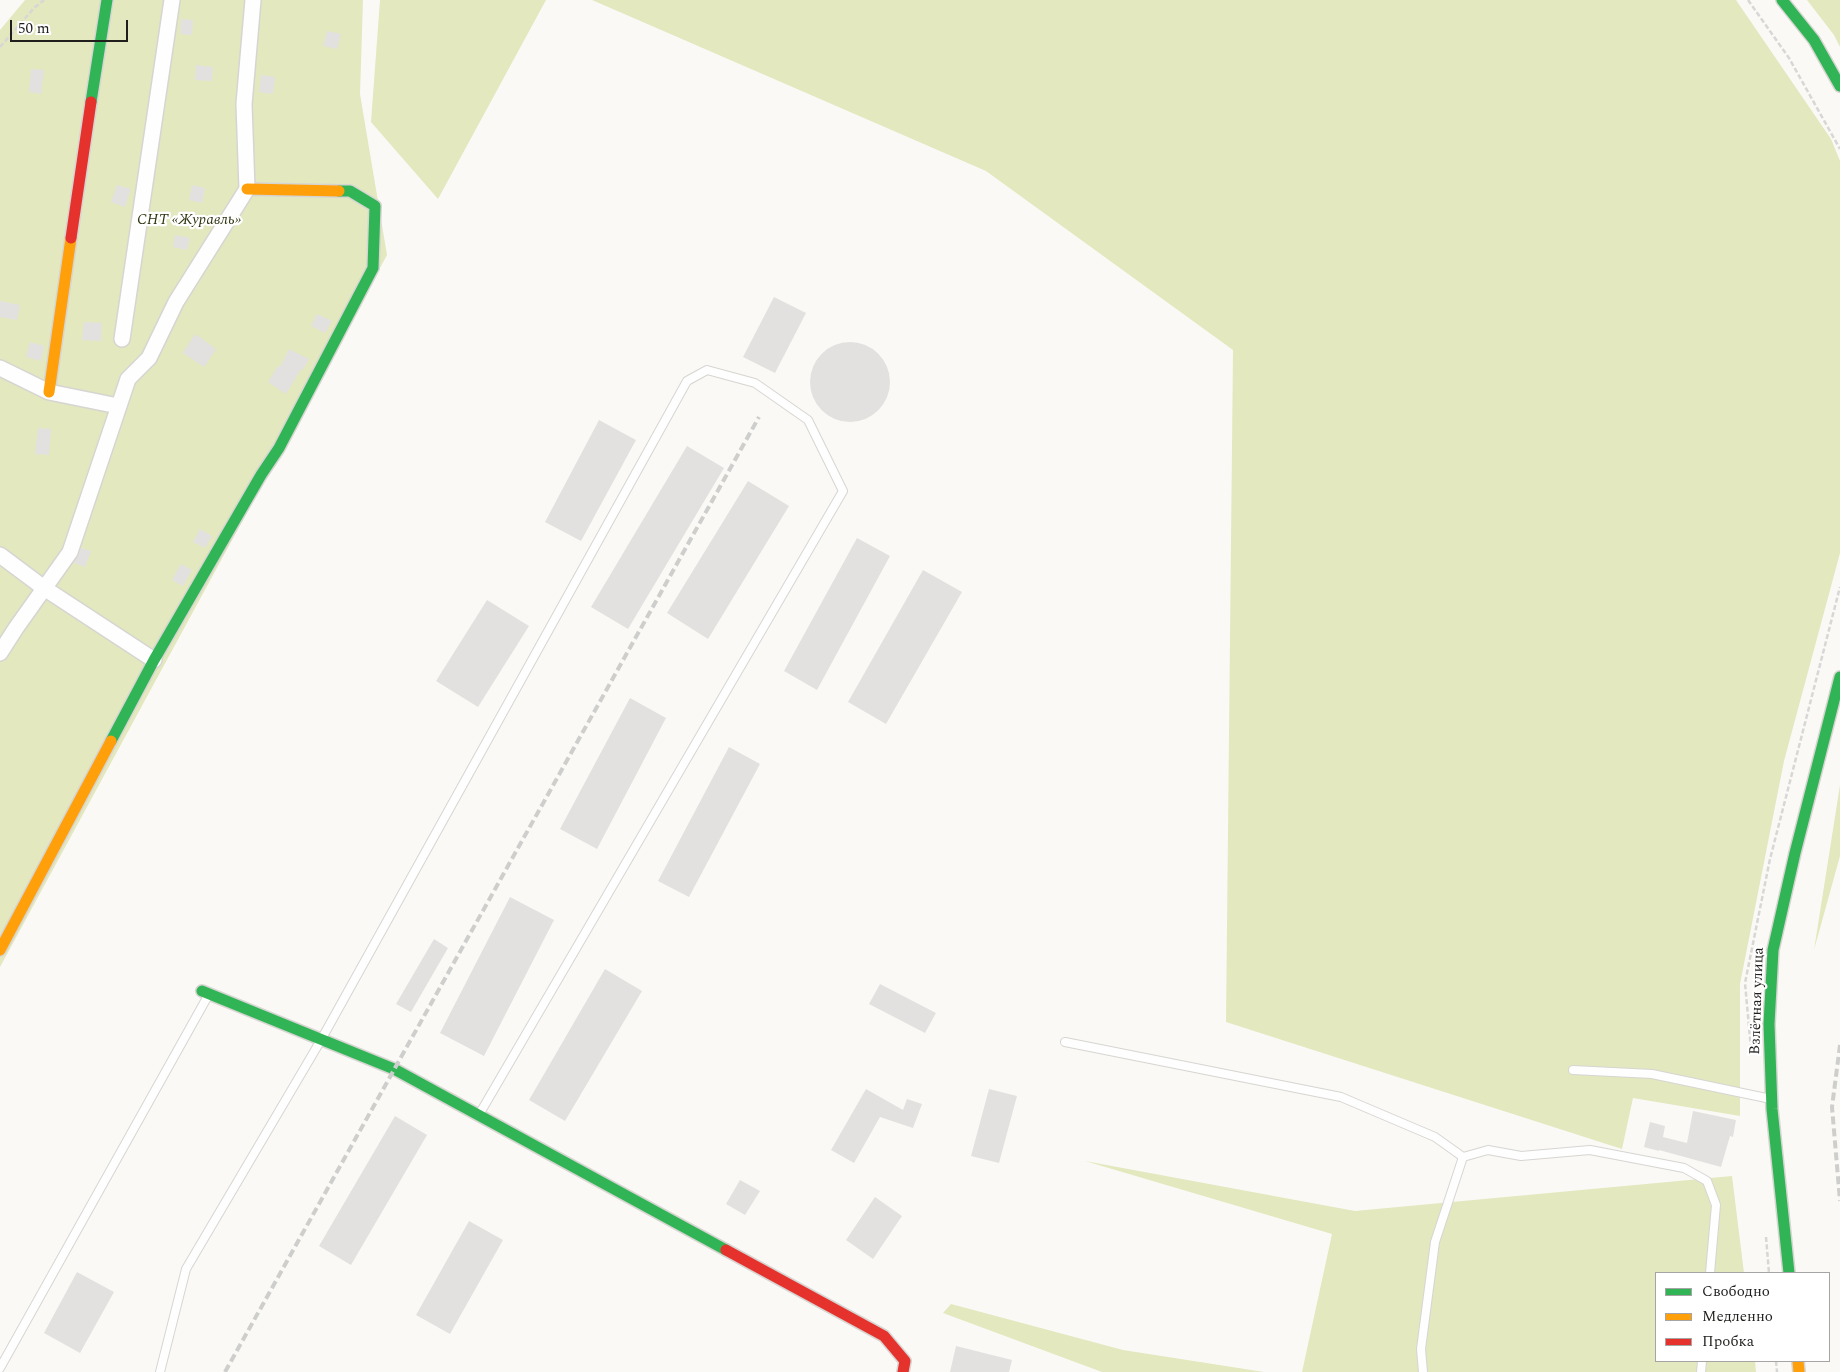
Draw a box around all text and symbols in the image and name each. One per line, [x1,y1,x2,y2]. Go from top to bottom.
scale bar [12,10,130,42]
text: 50 m [18,17,50,40]
park label: СНТ «Журавль» [137,212,241,230]
street label: Взлётная улица [1747,947,1769,1055]
legend [1655,1272,1830,1362]
text: Свободно [1702,1280,1770,1303]
text: Медленно [1702,1305,1773,1328]
text: Пробка [1702,1330,1754,1353]

